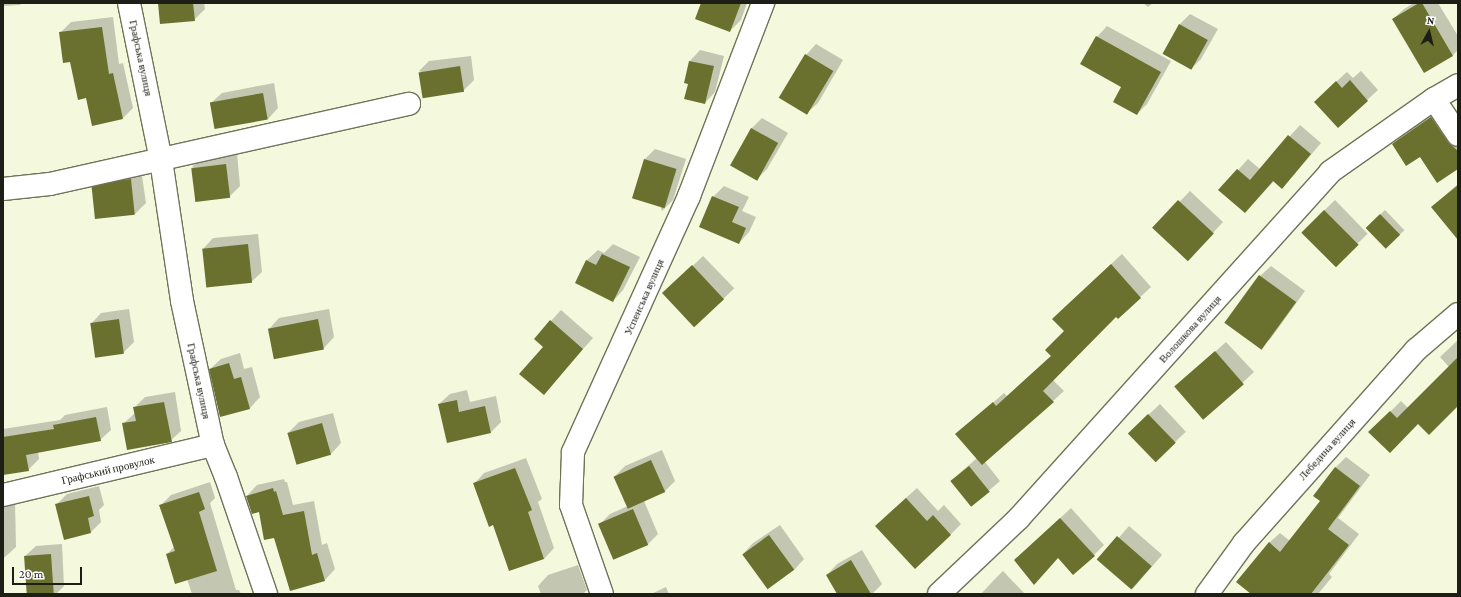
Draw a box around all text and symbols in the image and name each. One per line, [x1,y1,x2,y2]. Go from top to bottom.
north arrow [1409,12,1449,52]
text: N [1426,14,1435,27]
street label: Графська вулиця [127,19,155,97]
street label: Успенська вулиця [621,257,667,337]
street label: Волошкова вулиця [1156,292,1224,366]
street label: Графська вулиця [185,342,213,420]
street label: Лебедина вулиця [1296,415,1358,483]
street label: Графський провулок [60,453,156,487]
scale bar [14,559,84,585]
text: 20 m [19,567,43,581]

